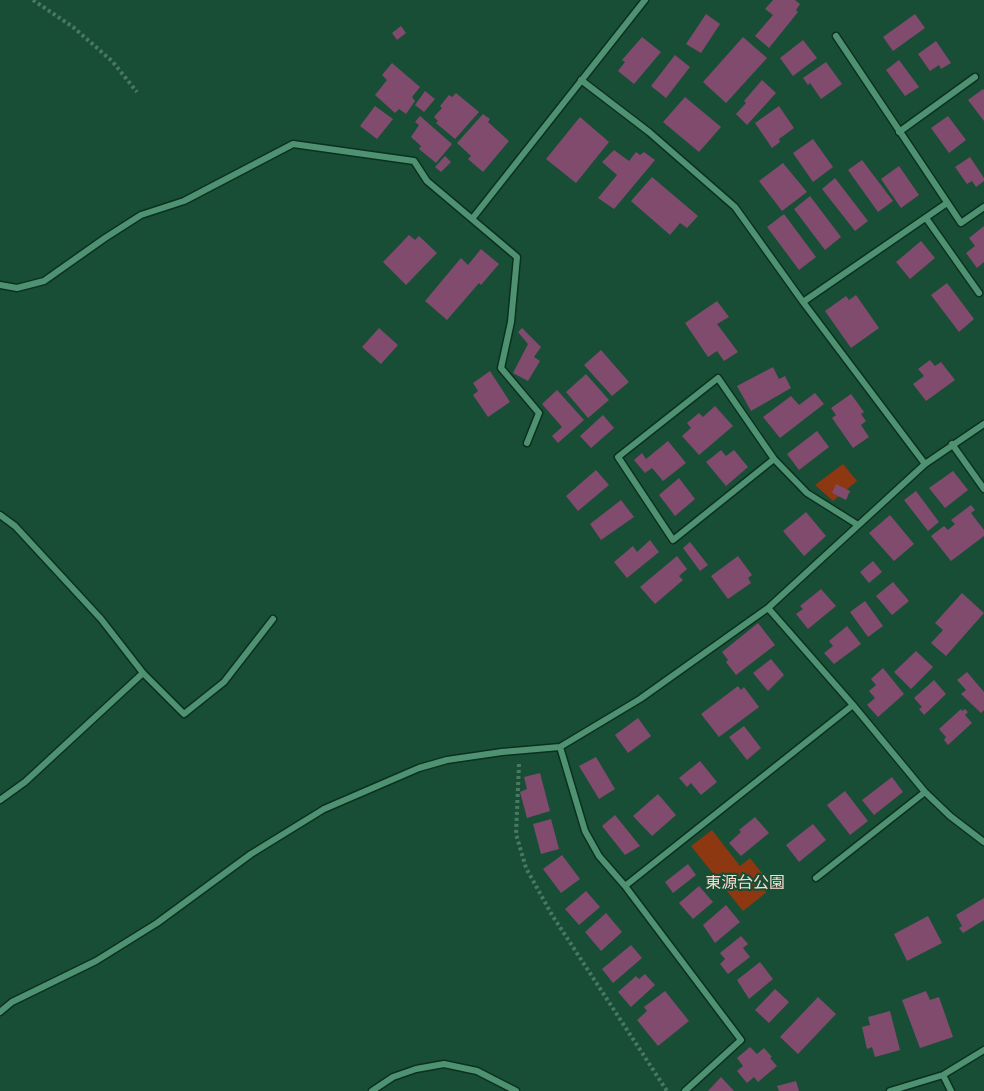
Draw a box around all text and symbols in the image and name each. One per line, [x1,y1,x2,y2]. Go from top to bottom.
park label: 東源台公園 [705,874,785,894]

